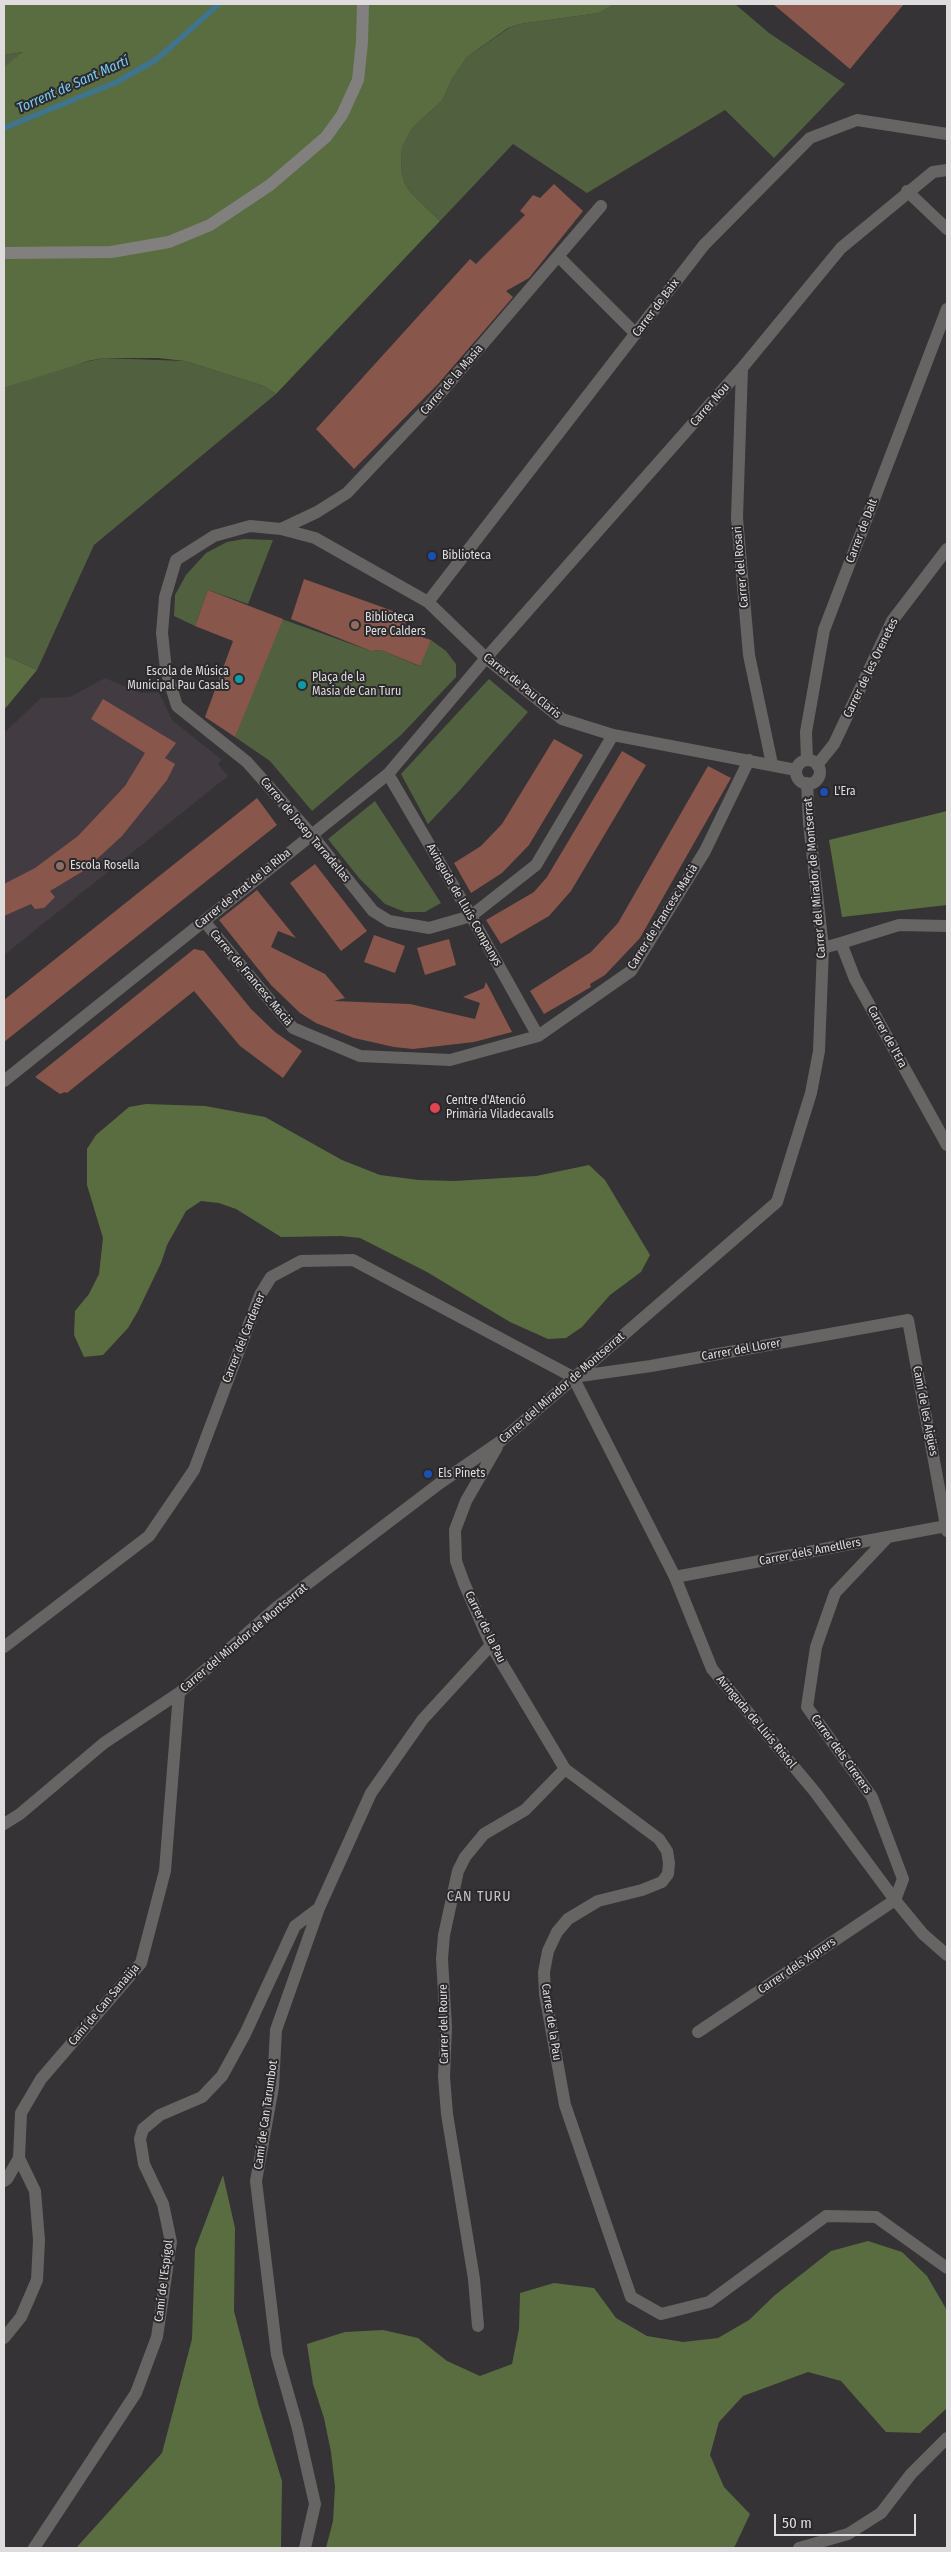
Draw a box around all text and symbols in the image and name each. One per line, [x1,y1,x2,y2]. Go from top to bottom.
water label: Torrent de Sant Martí [14,53,132,117]
street label: Carrer de Baix [630,276,682,340]
street label: Carrer de la Masia [418,342,486,418]
street label: Carrer Nou [687,380,733,430]
street label: Carrer de Dalt [843,497,881,565]
street label: Carrer del Rosari [730,526,752,608]
place label: Biblioteca [442,549,491,563]
marker: Biblioteca [426,550,438,562]
place label: Biblioteca Pere Calders [365,611,426,639]
street label: Carrer de les Orenetes [841,616,901,720]
marker: Biblioteca Pere Calders [349,619,361,631]
street label: Carrer de Pau Claris [480,650,564,722]
place label: Escola de Música Municipal Pau Casals [127,665,229,693]
place label: Plaça de la Masia de Can Turu [312,671,401,699]
marker: Escola de Música Municipal Pau Casals [233,673,245,685]
marker: Plaça de la Masia de Can Turu [296,679,308,691]
street label: Carrer de Josep Tarradellas [257,775,353,885]
place label: L'Era [834,785,856,799]
marker: L'Era [818,786,830,798]
street label: Carrer del Mirador de Montserrat [801,797,829,959]
street label: Avinguda de Lluís Companys [423,841,505,969]
street label: Carrer de Prat de la Riba [192,846,294,932]
place label: Escola Rosella [70,859,140,873]
marker: Escola Rosella [54,860,66,872]
street label: Carrer de Francesc Macià [625,862,701,972]
street label: Carrer de Francesc Macià [207,927,295,1029]
street label: Carrer de l'Era [864,1003,910,1071]
place label: Centre d'Atenció Primària Viladecavalls [446,1094,554,1122]
marker: Centre d'Atenció Primària Viladecavalls [428,1101,442,1115]
street label: Carrer del Cardener [219,1291,269,1385]
street label: Carrer del Mirador de Montserrat [496,1330,628,1446]
street label: Carrer del Llorer [700,1336,782,1364]
street label: Camí de les Aigües [909,1365,941,1457]
place label: Els Pinets [438,1467,485,1481]
marker: Els Pinets [422,1468,434,1480]
street label: Carrer dels Ametllers [758,1535,862,1569]
street label: Carrer del Mirador de Montserrat [178,1581,310,1695]
street label: Carrer de la Pau [462,1589,508,1665]
street label: Avinguda de Lluís Ristol [713,1673,799,1771]
street label: Carrer dels Cirerers [808,1712,874,1796]
district label: CAN TURU [446,1889,512,1905]
street label: Carrer dels Xiprers [755,1935,839,1997]
street label: Camí de Can Sanaüja [66,1961,142,2049]
street label: Carrer de la Pau [538,1983,564,2061]
street label: Carrer del Roure [436,1984,452,2064]
street label: Camí de Can Tarumbot [251,2059,281,2171]
street label: Camí de l'Espígol [152,2239,176,2323]
scale bar [776,2504,918,2536]
text: 50 m [782,2514,812,2532]

